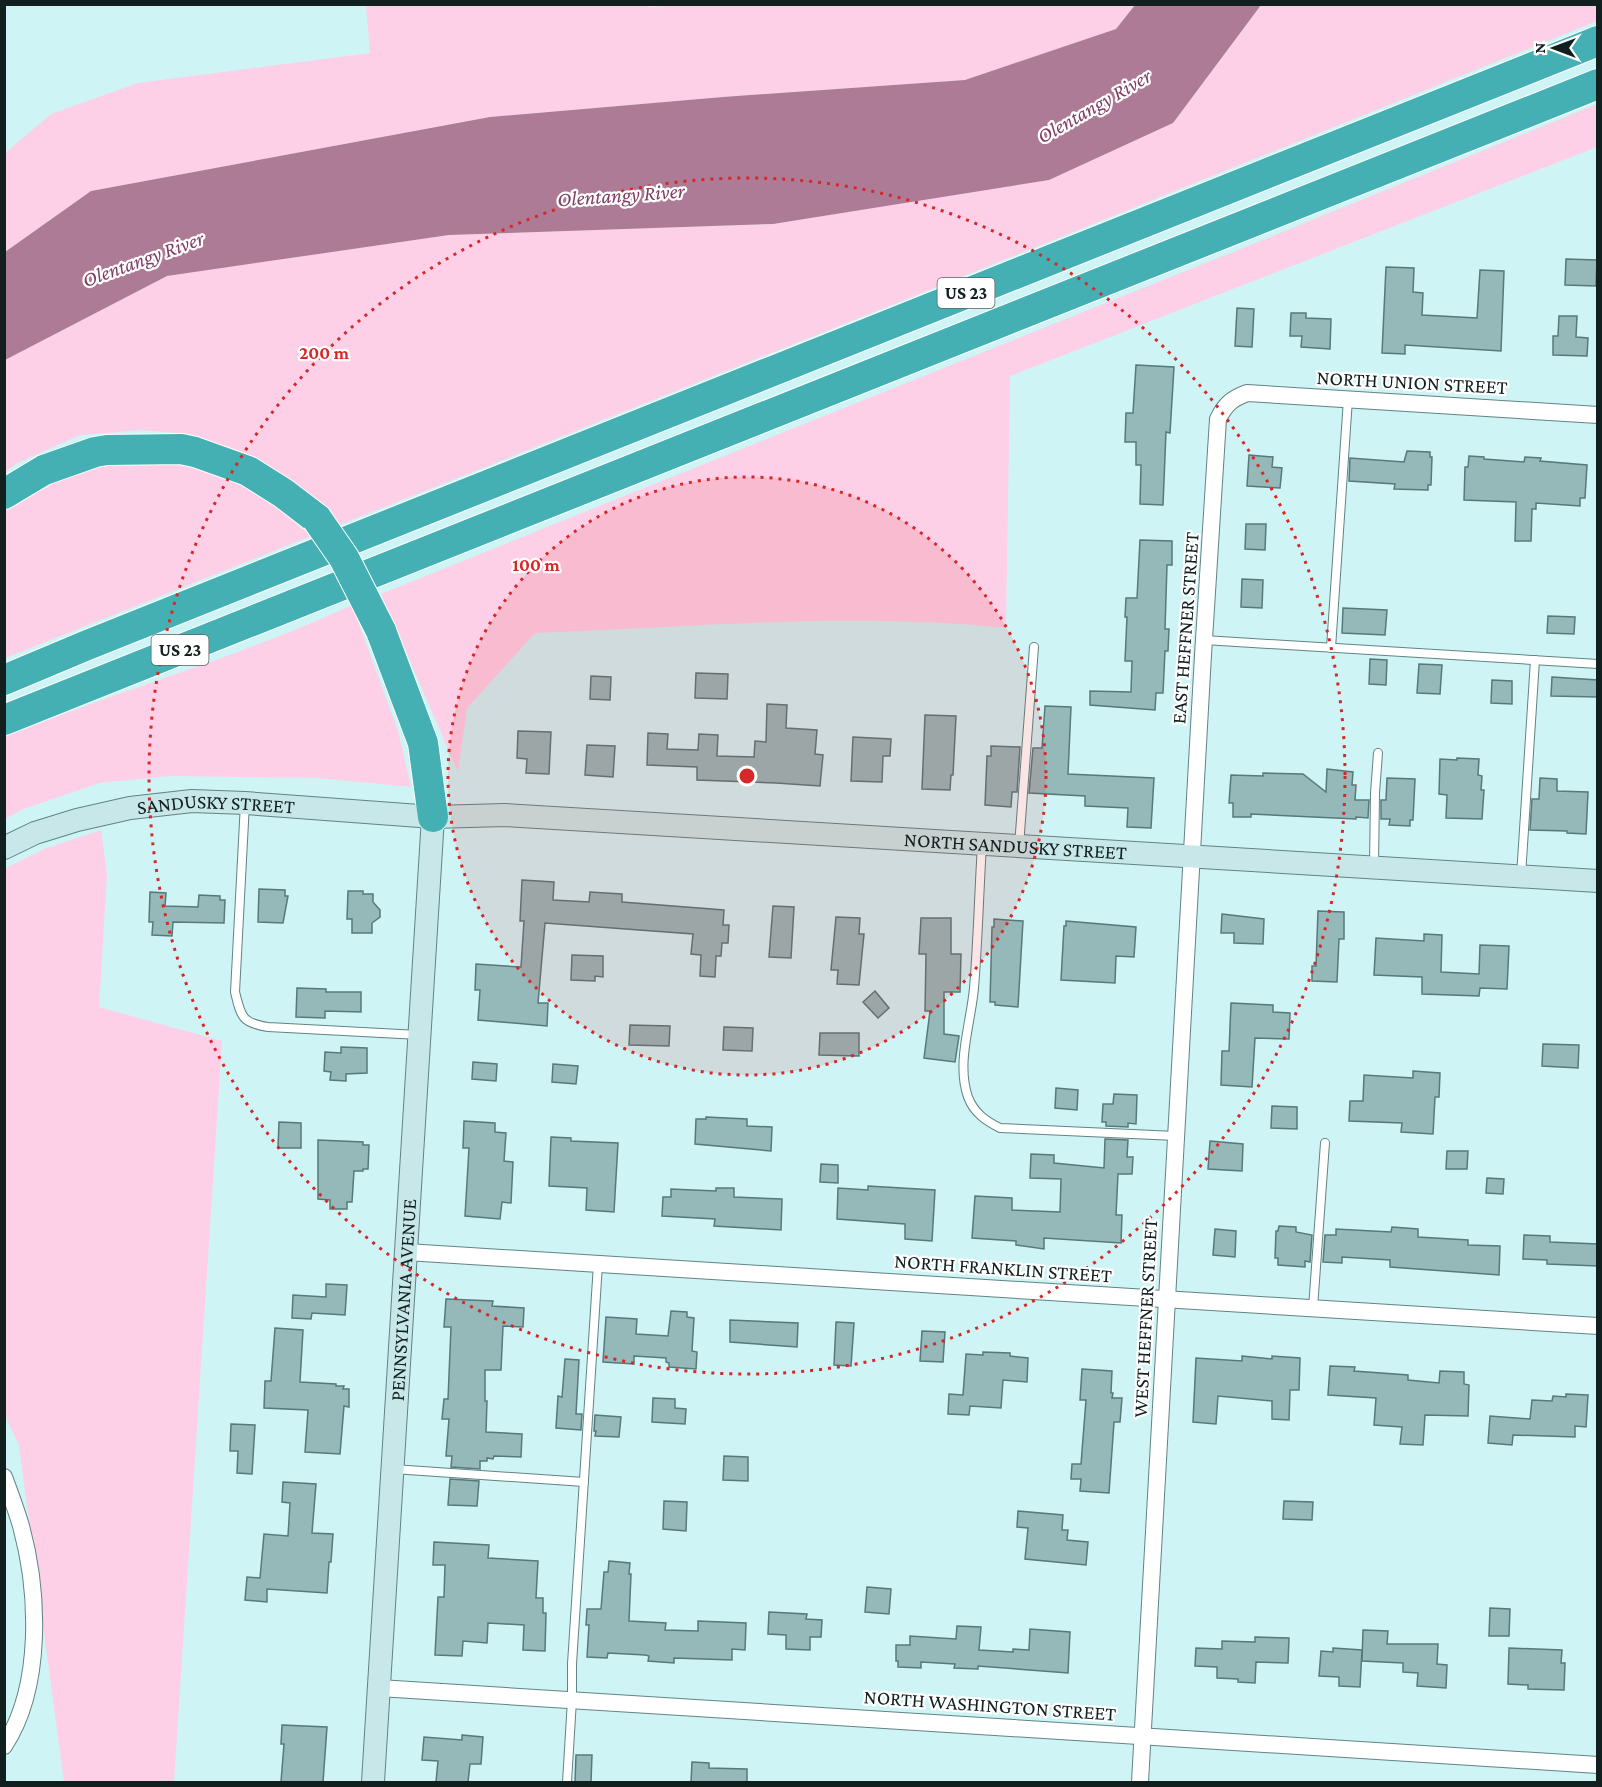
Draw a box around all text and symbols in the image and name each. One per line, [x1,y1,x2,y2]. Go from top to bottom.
north arrow [1524,18,1584,78]
text: N [1531,42,1548,53]
water label: Olentangy River [1033,63,1156,148]
water label: Olentangy River [556,179,686,211]
water label: Olentangy River [79,226,208,292]
road number: US 23 [938,278,994,308]
text: 200 m [299,343,350,363]
street label: NORTH UNION STREET [1316,366,1508,398]
street label: EAST HEFFNER STREET [1167,531,1203,725]
text: 100 m [512,555,560,575]
road number: US 23 [152,635,208,665]
centre of rings [737,766,757,786]
street label: SANDUSKY STREET [136,790,296,818]
street label: NORTH SANDUSKY STREET [903,828,1128,864]
street label: PENNSYLVANIA AVENUE [386,1198,420,1402]
street label: WEST HEFFNER STREET [1129,1218,1161,1418]
street label: NORTH FRANKLIN STREET [893,1249,1113,1287]
street label: NORTH WASHINGTON STREET [863,1685,1117,1725]

